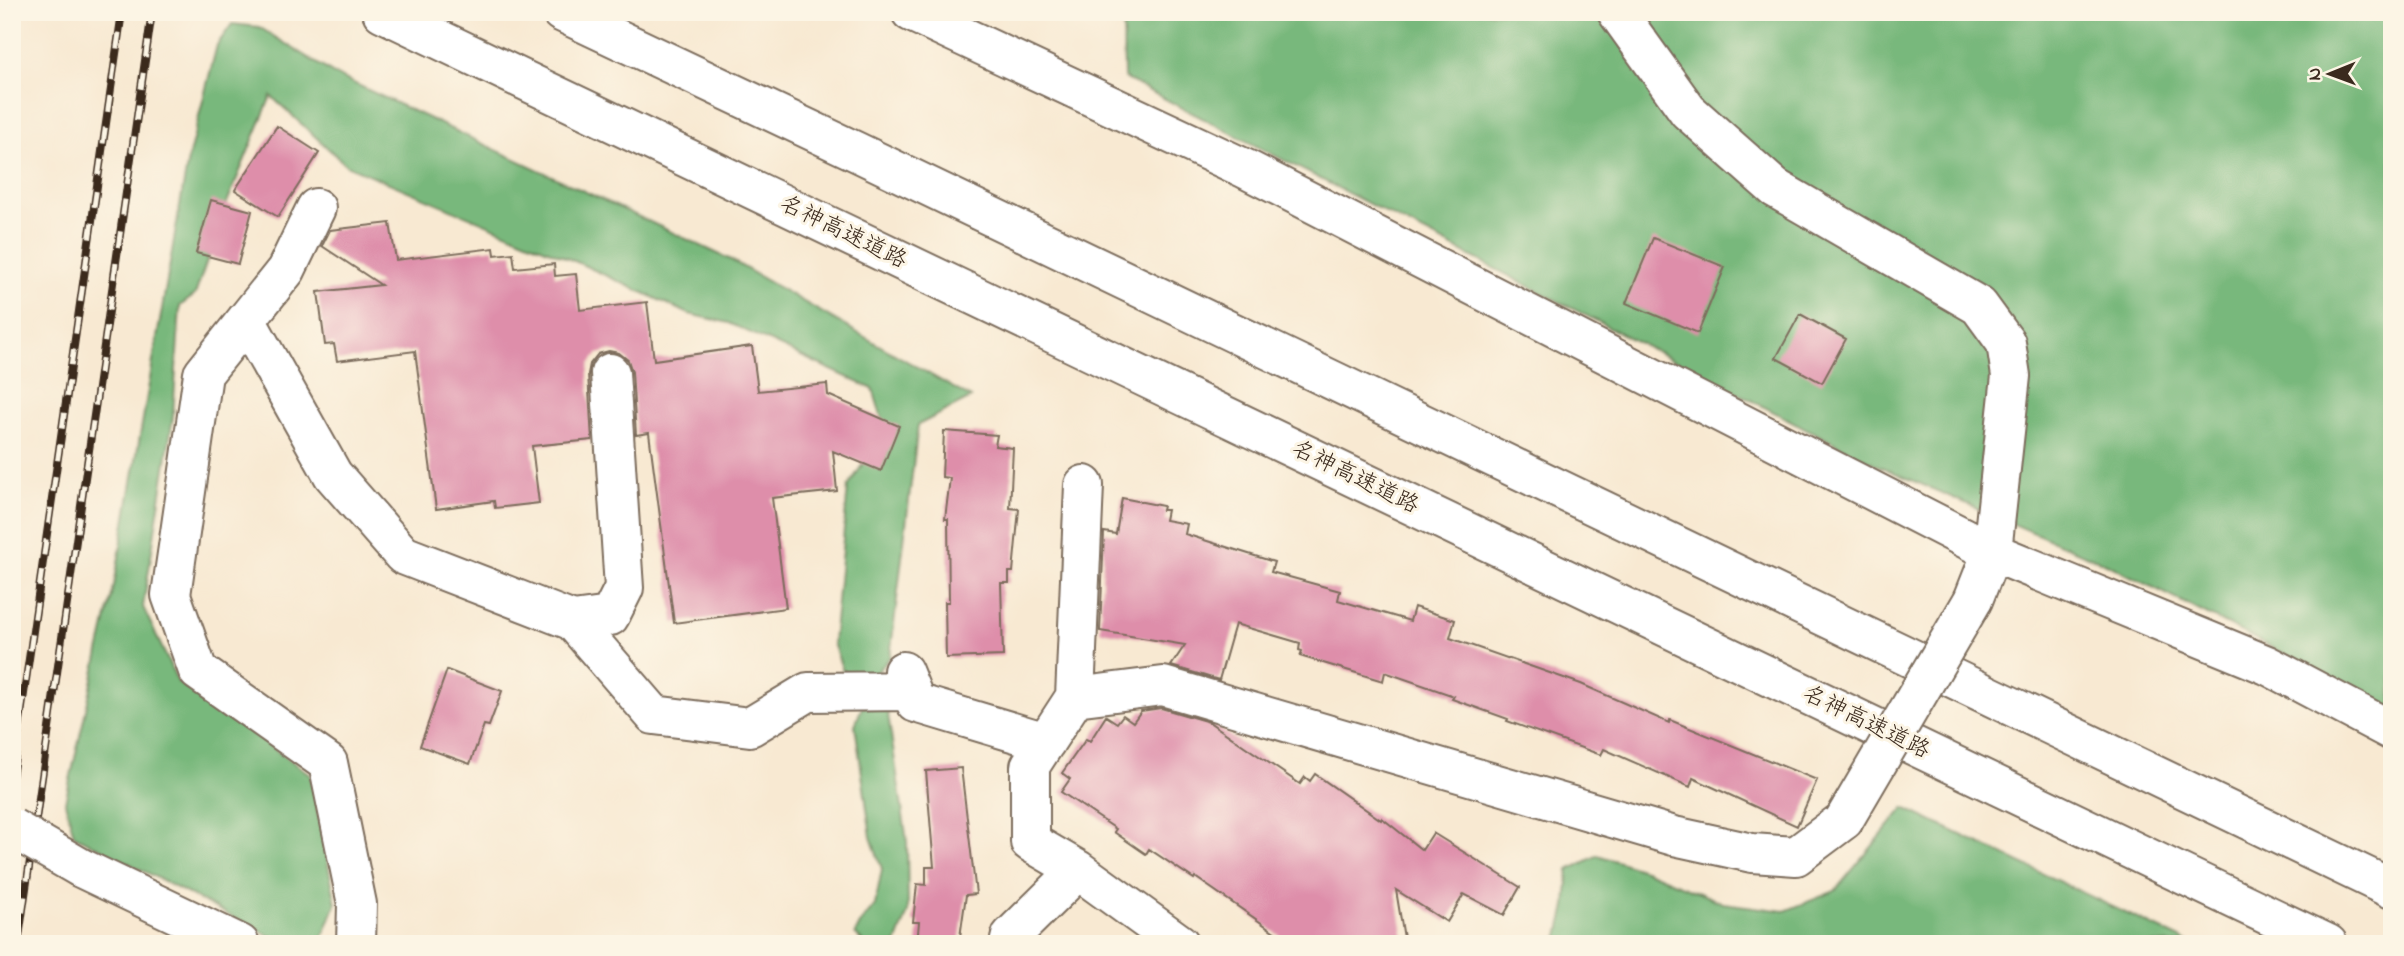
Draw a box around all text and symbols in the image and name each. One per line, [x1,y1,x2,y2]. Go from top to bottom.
north arrow [2296,38,2366,108]
text: N [2302,67,2329,81]
street label: 名神高速道路 [774,188,912,278]
street label: 名神高速道路 [1286,433,1424,523]
street label: 名神高速道路 [1797,678,1935,768]

